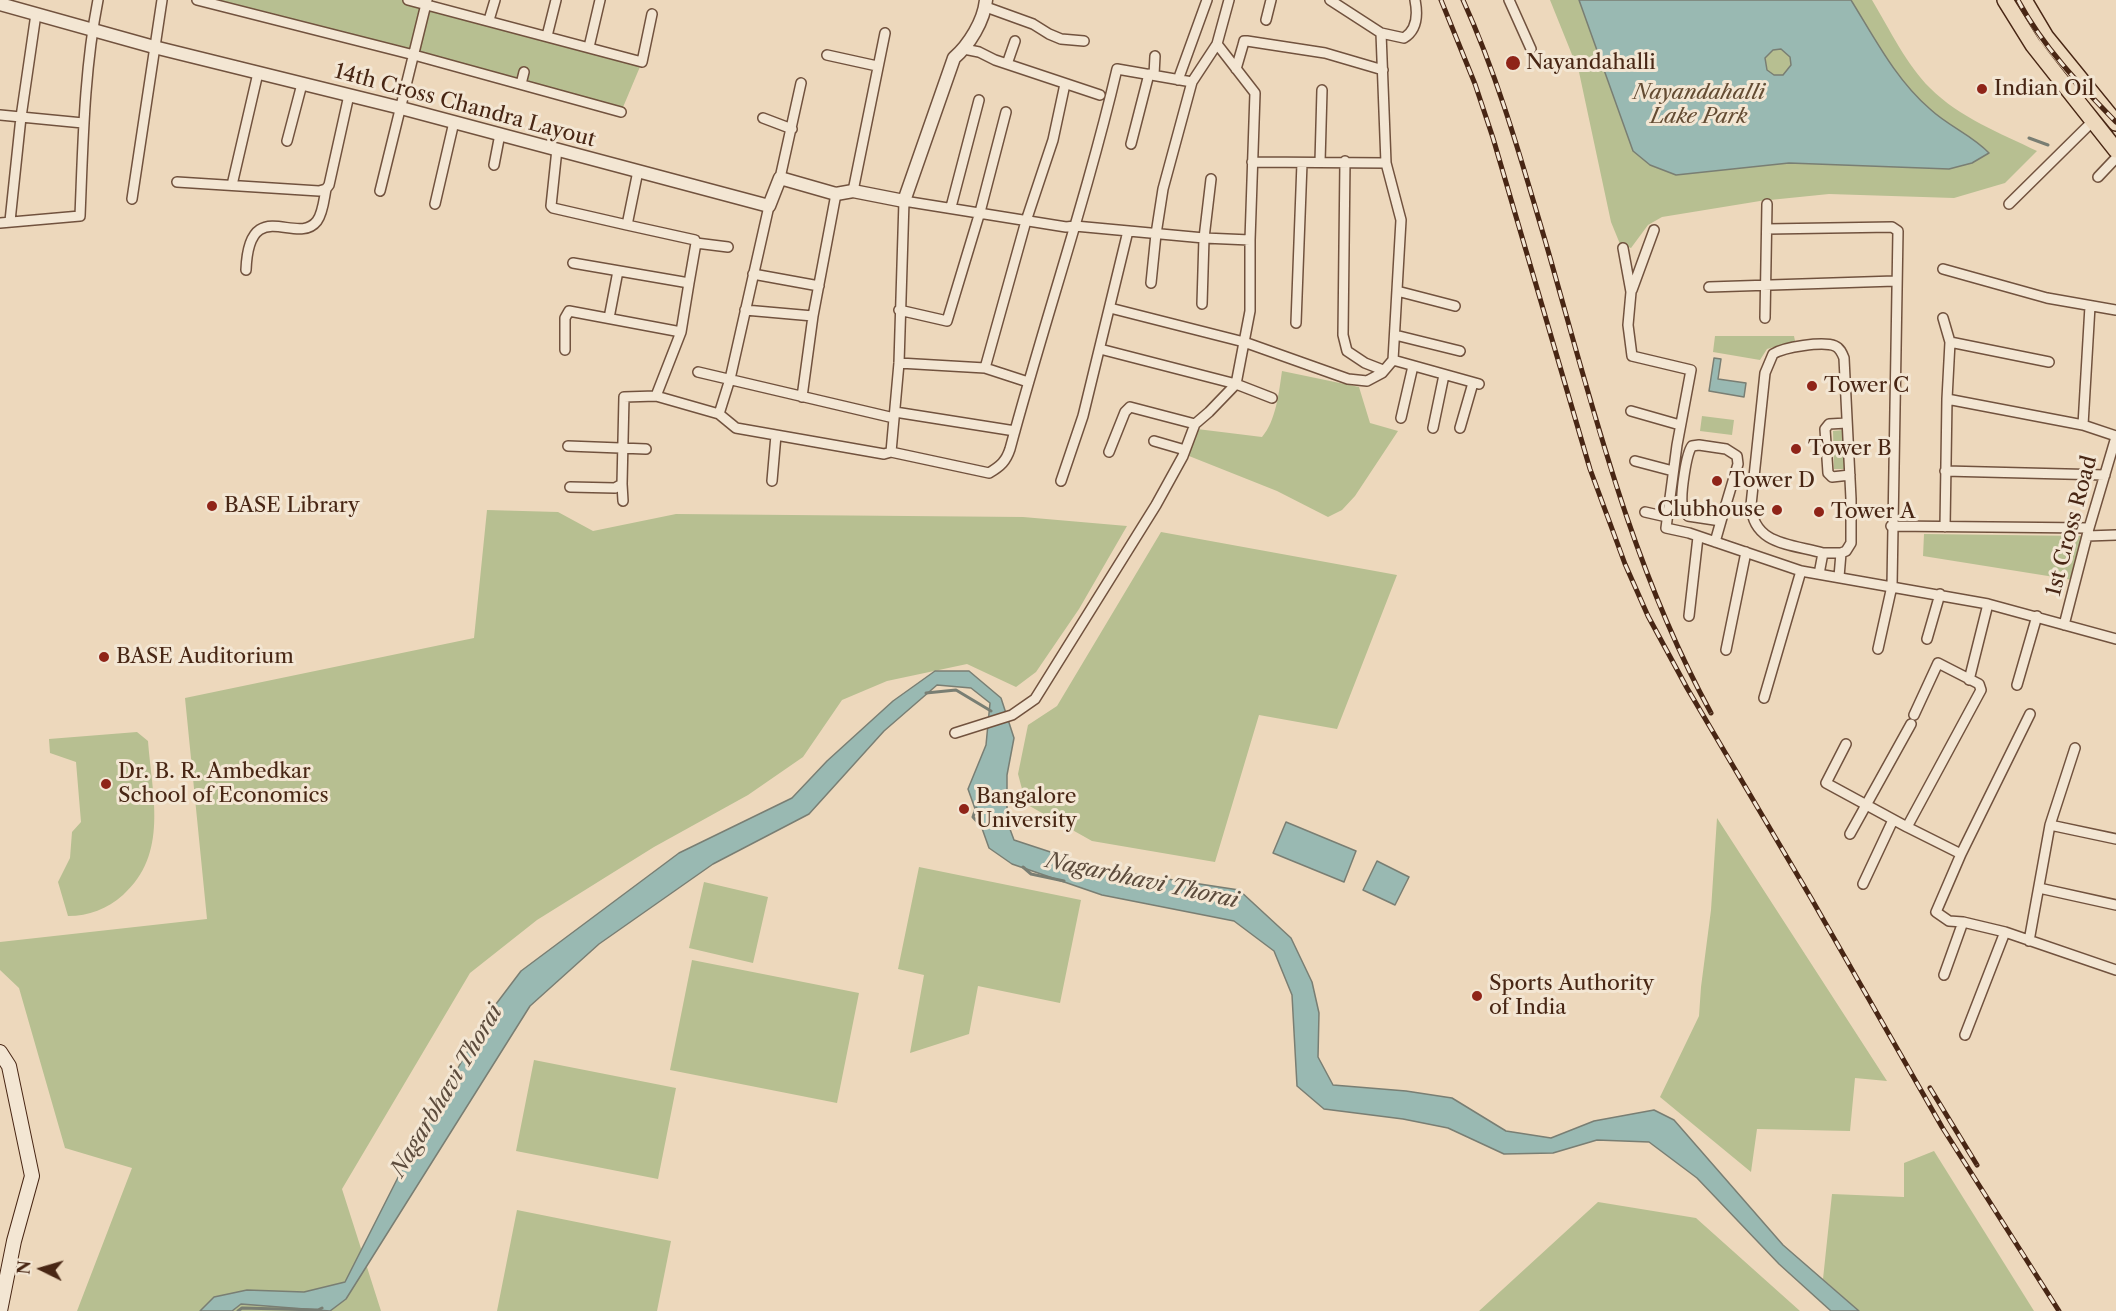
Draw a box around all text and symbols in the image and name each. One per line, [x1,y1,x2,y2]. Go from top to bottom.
place label: Nayandahalli [1526,50,1656,76]
marker: Nayandahalli [1504,54,1522,72]
street label: 14th Cross Chandra Layout [332,59,598,153]
place label: Indian Oil [1994,76,2094,102]
park label: Nayandahalli Lake Park [1633,80,1765,130]
marker: Indian Oil [1975,82,1989,96]
place label: Tower C [1824,373,1909,399]
marker: Tower C [1805,379,1819,393]
place label: Tower B [1808,436,1892,462]
marker: Tower B [1789,442,1803,456]
street label: 1st Cross Road [2041,453,2103,599]
place label: Tower D [1729,468,1815,494]
marker: Tower D [1710,474,1724,488]
place label: BASE Library [224,493,360,519]
place label: Clubhouse [1657,497,1765,523]
marker: BASE Library [205,499,219,513]
place label: Tower A [1831,499,1916,525]
marker: Clubhouse [1770,503,1784,517]
marker: Tower A [1812,505,1826,519]
place label: BASE Auditorium [116,644,294,670]
marker: BASE Auditorium [97,650,111,664]
place label: Dr. B. R. Ambedkar School of Economics [118,759,329,809]
marker: Dr. B. R. Ambedkar School of Economics [99,777,113,791]
place label: Bangalore University [976,784,1077,834]
marker: Bangalore University [957,802,971,816]
water label: Nagarbhavi Thorai [1043,848,1241,914]
place label: Sports Authority of India [1489,971,1654,1021]
marker: Sports Authority of India [1470,989,1484,1003]
water label: Nagarbhavi Thorai [385,1000,509,1182]
north arrow [12,1239,72,1299]
text: N [14,1260,35,1275]

